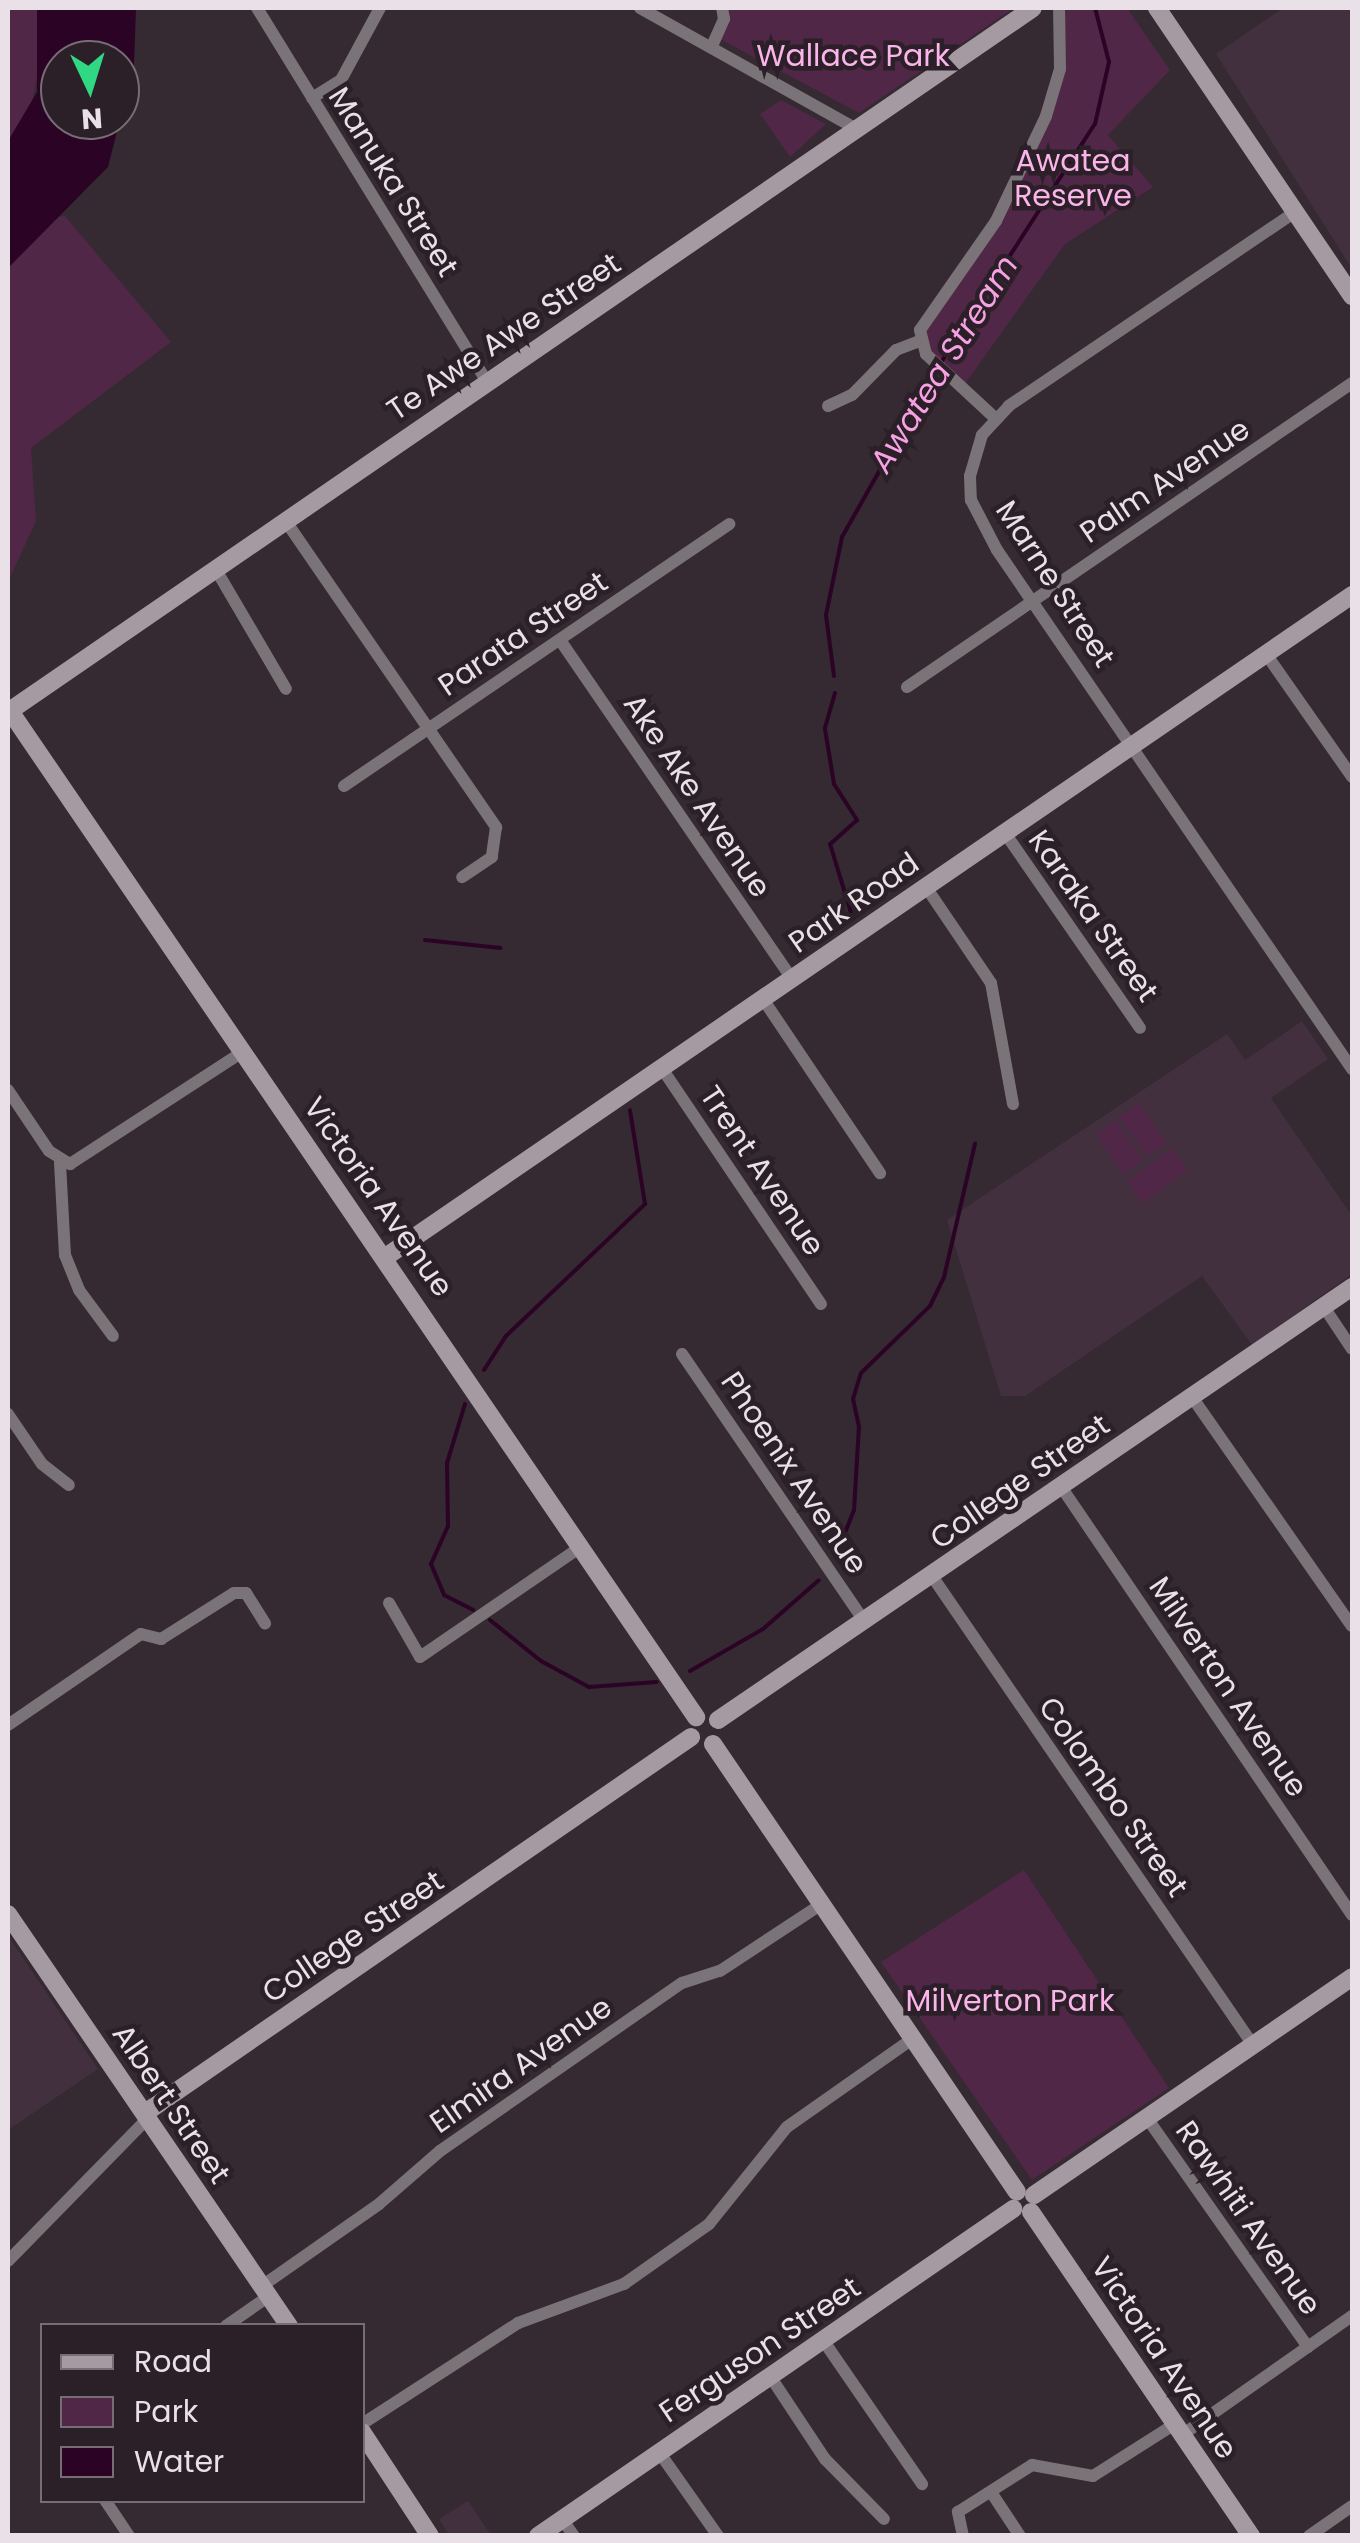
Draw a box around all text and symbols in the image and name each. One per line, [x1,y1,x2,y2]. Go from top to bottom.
park label: Wallace Park [756,38,950,74]
north arrow [40,40,140,140]
street label: Manuka Street [320,81,466,283]
text: N [80,98,104,139]
park label: Awatea Reserve [1014,143,1132,214]
street label: Te Awe Awe Street [381,246,627,428]
water label: Awatea Stream [862,248,1026,480]
street label: Palm Avenue [1073,411,1257,551]
street label: Marne Street [988,494,1122,674]
street label: Parata Street [432,564,614,704]
street label: Ake Ake Avenue [616,688,778,904]
street label: Karaka Street [1021,823,1165,1009]
street label: Park Road [782,845,926,961]
street label: Trent Avenue [692,1079,832,1263]
street label: Victoria Avenue [296,1090,460,1304]
street label: Phoenix Avenue [713,1365,875,1581]
street label: College Street [923,1407,1117,1557]
street label: Milverton Avenue [1141,1570,1315,1804]
street label: Colombo Street [1031,1690,1195,1904]
street label: College Street [256,1863,450,2011]
park label: Milverton Park [906,1983,1114,2019]
street label: Elmira Avenue [423,1989,619,2141]
street label: Albert Street [105,2017,237,2191]
street label: Rawhiti Avenue [1168,2114,1328,2322]
street label: Victoria Avenue [1083,2250,1245,2466]
street label: Ferguson Street [653,2270,867,2430]
legend [40,2323,365,2503]
text: Road [134,2340,212,2383]
text: Park [134,2390,198,2433]
text: Water [134,2440,224,2483]

